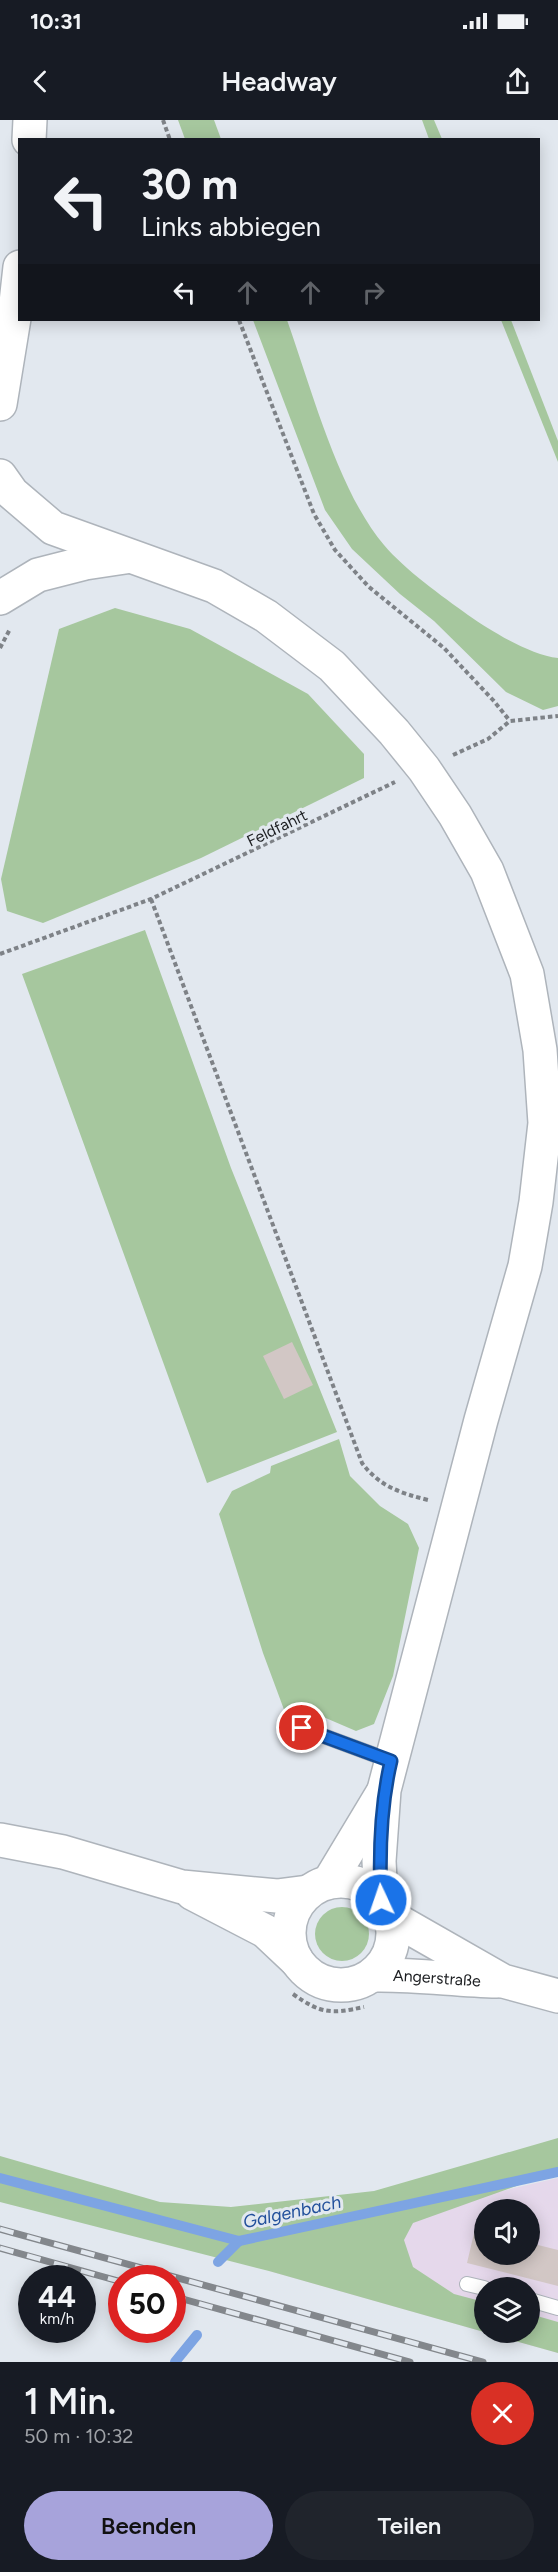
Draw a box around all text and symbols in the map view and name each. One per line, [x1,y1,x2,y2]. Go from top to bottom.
text: 10:31 [30,8,82,35]
icon: back [24,65,57,98]
text: Headway [221,65,337,98]
icon: share [501,65,534,98]
text: 30 m [141,159,238,210]
icon: left [42,162,120,240]
text: Links abbiegen [141,210,321,243]
icon: left [168,276,201,309]
icon: ahead [231,276,264,309]
icon: ahead [294,276,327,309]
icon: right [357,276,390,309]
street label: Feldfahrt [244,805,310,851]
pin [276,1702,327,1753]
icon: arrive [285,1711,318,1744]
position arrow [349,1868,413,1932]
street label: Angerstraße [393,1965,482,1990]
water label: Galgenbach [241,2191,343,2233]
map controls [474,2199,540,2343]
button: sound [474,2199,540,2265]
speed limit sign: 50 [108,2265,186,2343]
button: layers [474,2277,540,2343]
text: 44 [38,2278,76,2315]
text: km/h [40,2310,74,2328]
text: 1 Min. [24,2380,116,2423]
button: close [471,2382,534,2445]
text: 50 m · 10:32 [24,2424,133,2448]
button: Beenden [24,2491,273,2560]
button: Teilen [285,2491,534,2560]

